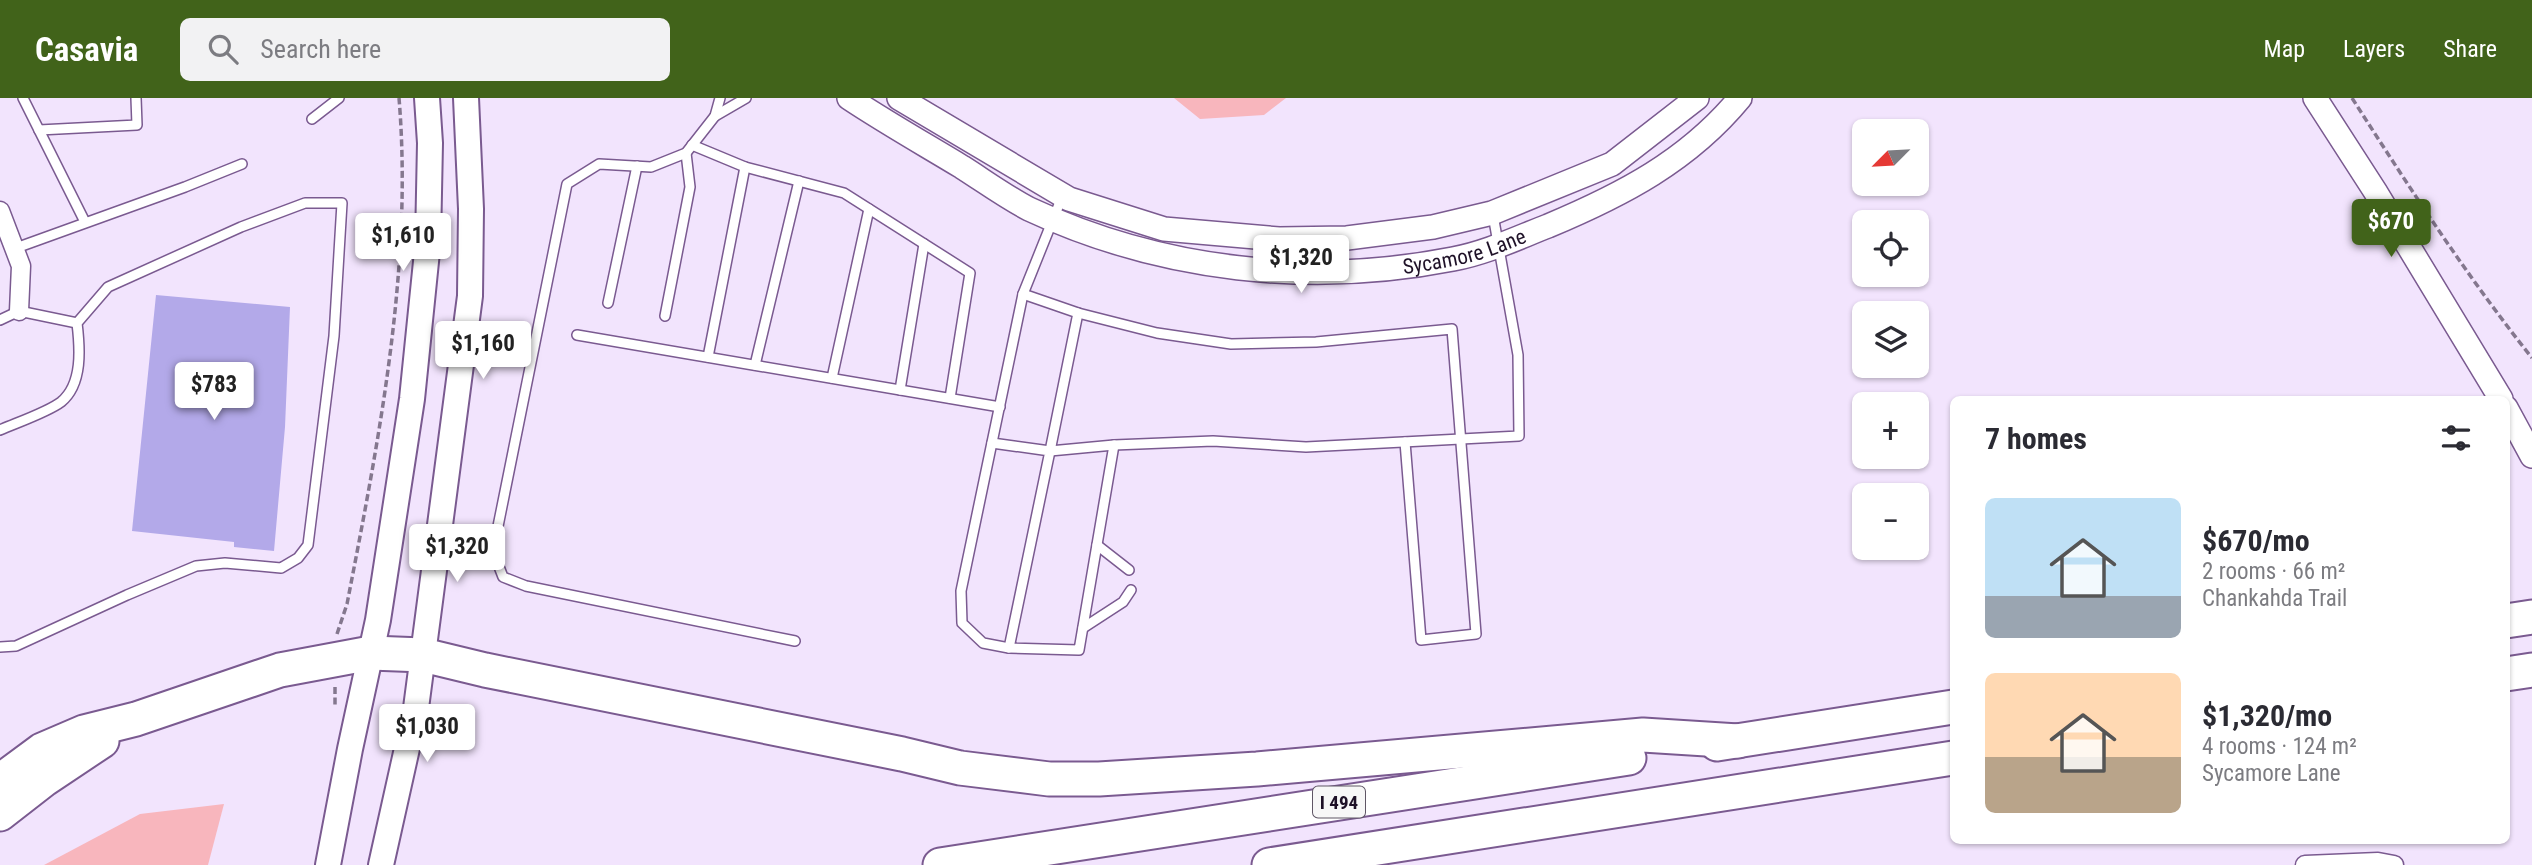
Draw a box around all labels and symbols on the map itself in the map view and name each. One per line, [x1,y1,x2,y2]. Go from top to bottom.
north arrow [1852,119,1928,196]
pin: $670 [2350,200,2432,259]
pin: $1,610 [346,214,460,273]
street label: Sycamore Lane [1401,224,1530,279]
pin: $1,320 [1244,236,1358,295]
pin: $1,160 [426,322,540,381]
pin: $783 [173,362,255,422]
pin: $1,320 [400,524,514,584]
pin: $1,030 [370,704,484,764]
road number: I 494 [1313,786,1365,818]

